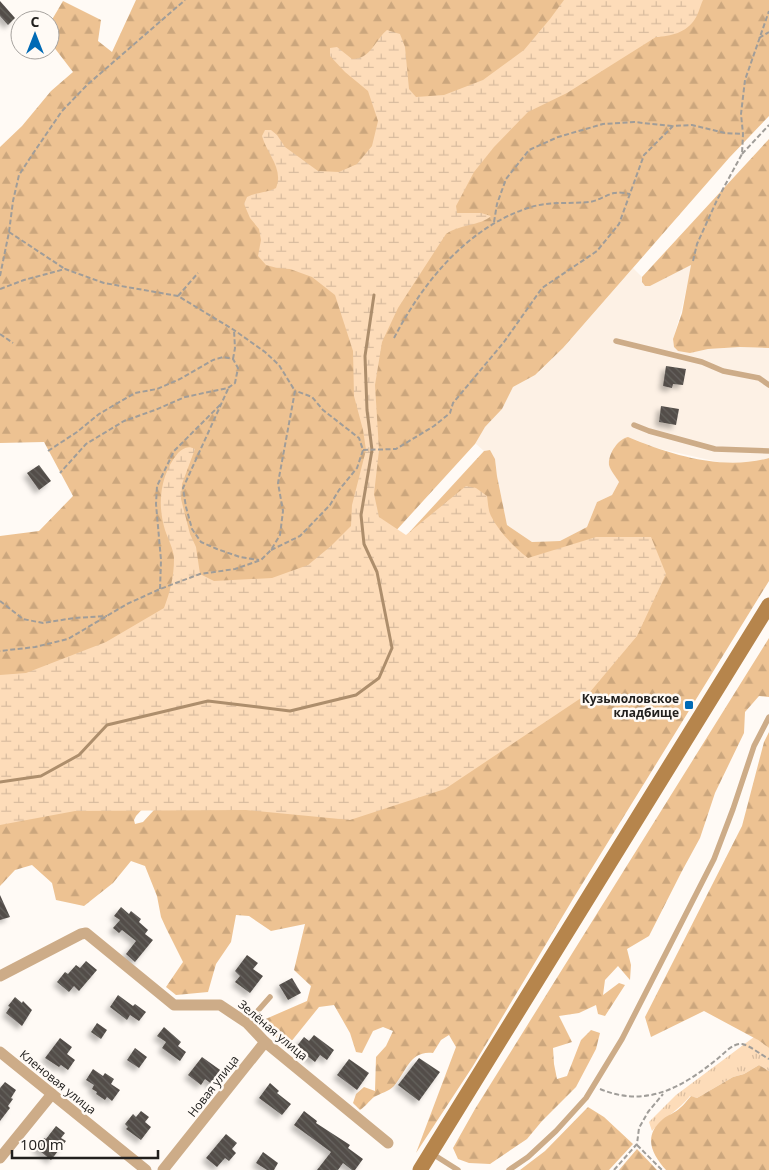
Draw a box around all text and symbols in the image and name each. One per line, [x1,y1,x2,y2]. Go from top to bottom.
north arrow [10,10,60,60]
text: С [31,12,40,31]
place label: Кузьмоловское кладбище [582,690,679,721]
marker: Кузьмоловское кладбище [683,699,695,711]
street label: Зелёная улица [235,996,311,1064]
street label: Кленовая улица [16,1046,100,1118]
street label: Новая улица [183,1052,243,1120]
scale bar [12,1128,159,1160]
text: 100 m [20,1134,64,1154]

